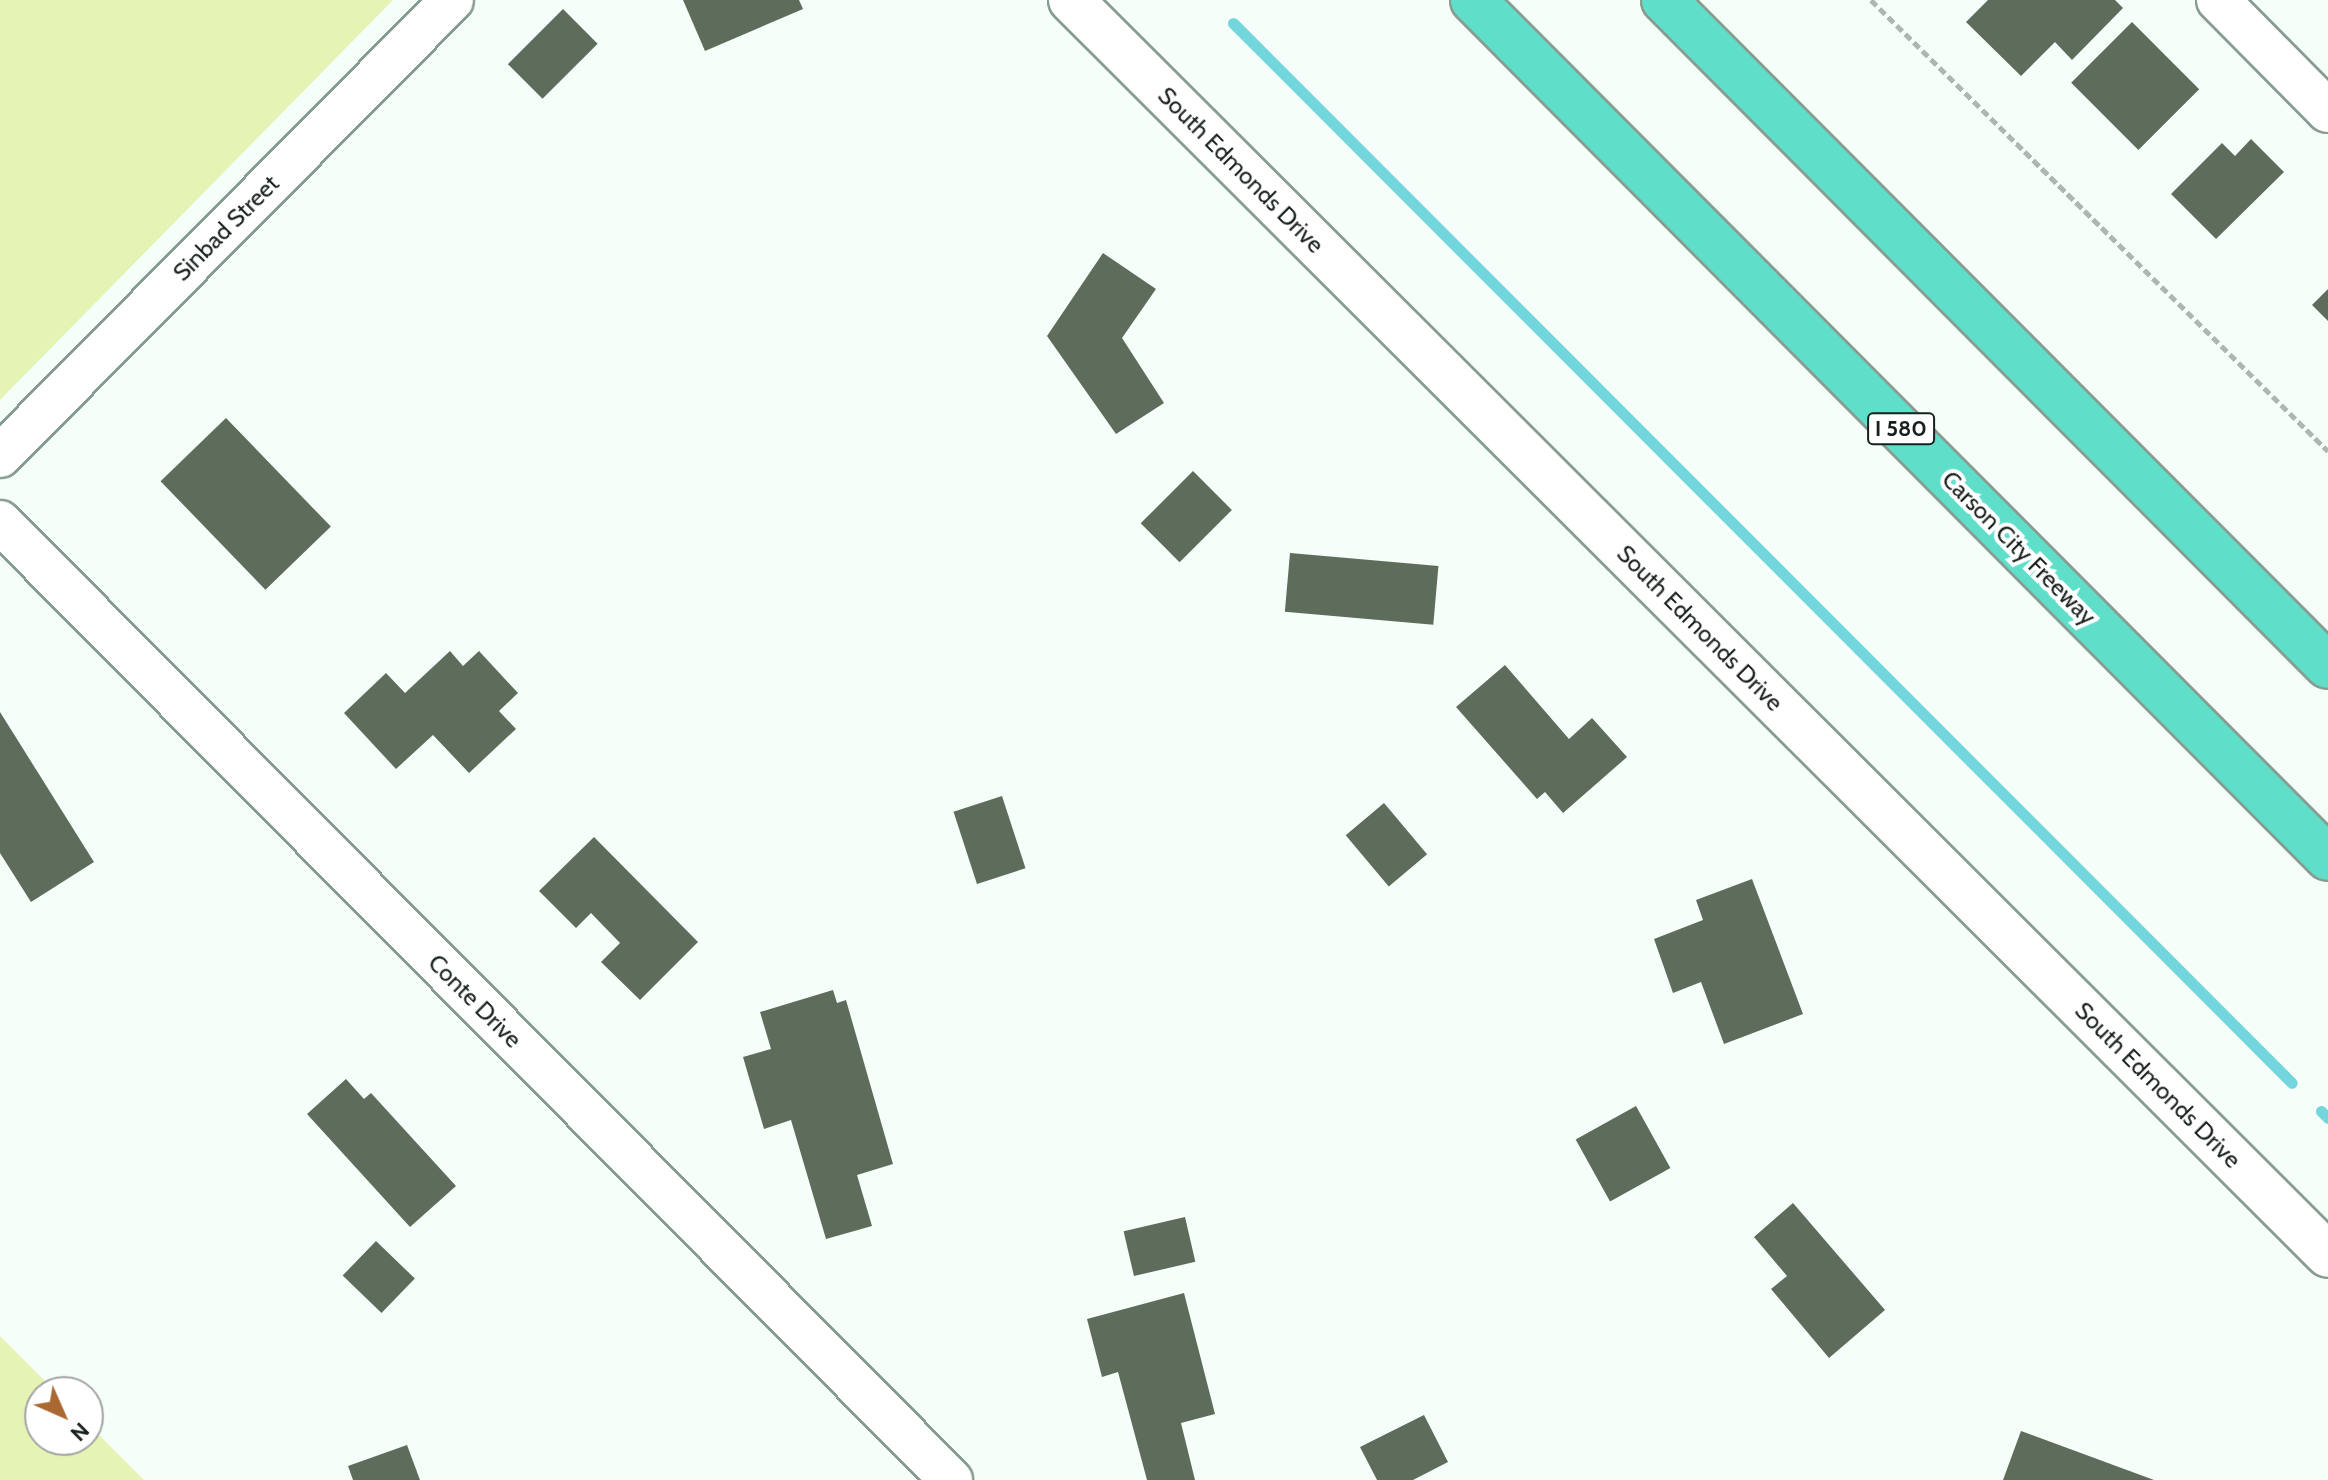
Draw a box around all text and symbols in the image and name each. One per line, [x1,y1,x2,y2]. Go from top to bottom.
street label: South Edmonds Drive [1152,81,1330,259]
street label: Sinbad Street [167,169,285,287]
road number: I 580 [1867,411,1935,447]
street label: Carson City Freeway [1936,465,2102,631]
street label: South Edmonds Drive [1611,539,1789,717]
street label: Conte Drive [422,948,528,1054]
street label: South Edmonds Drive [2069,996,2247,1174]
north arrow [24,1376,104,1456]
text: N [65,1417,95,1447]

